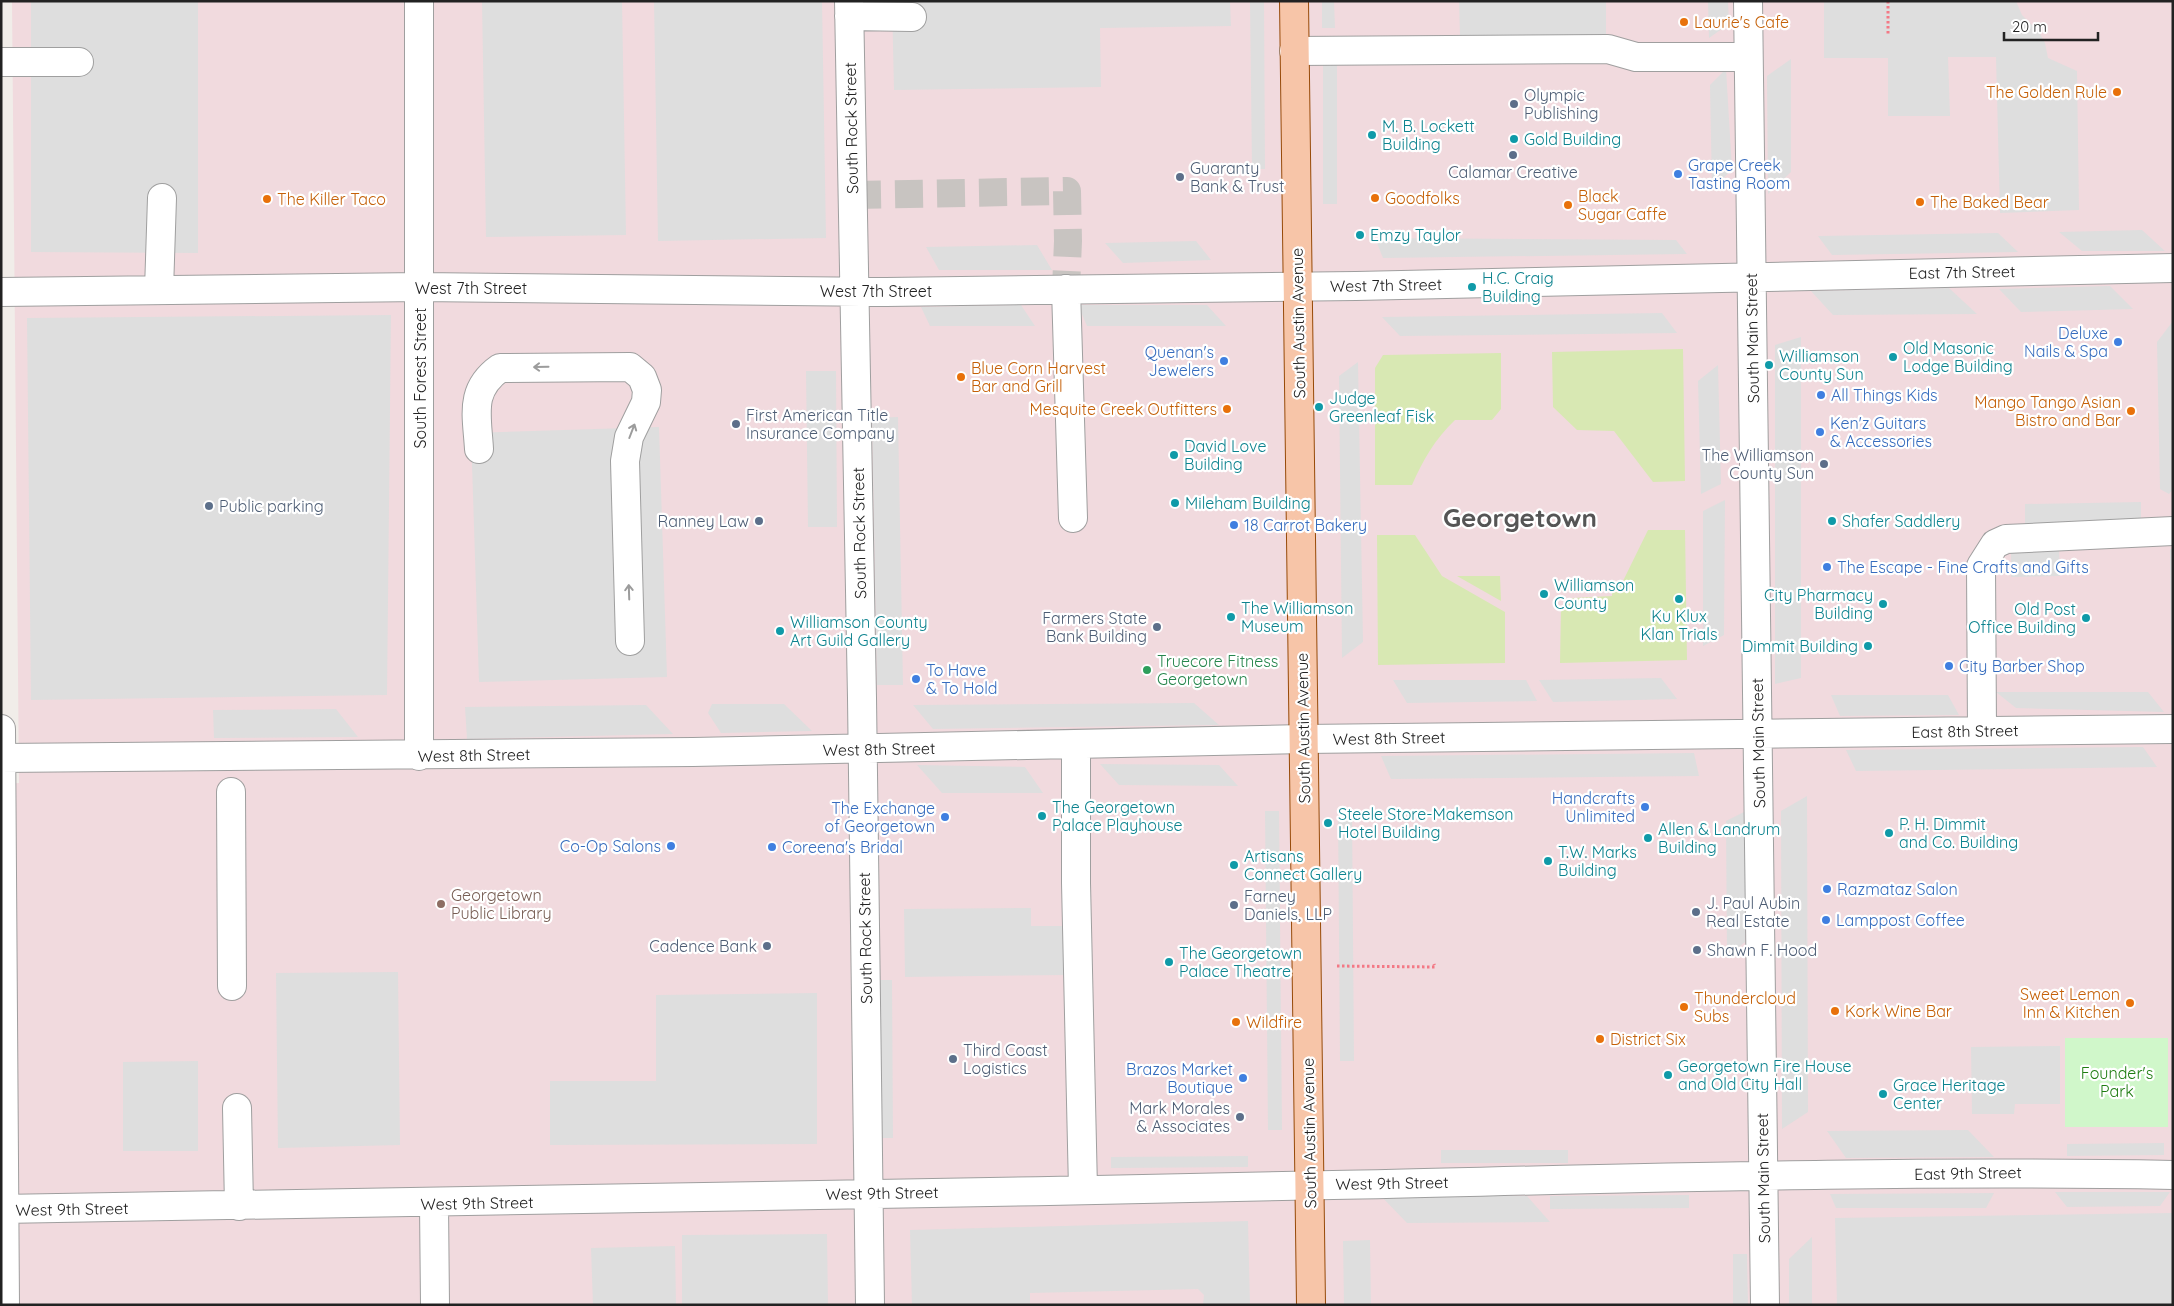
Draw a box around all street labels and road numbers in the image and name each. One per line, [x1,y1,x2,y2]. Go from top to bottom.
street label: South Rock Street [840,62,862,194]
street label: South Austin Avenue [1287,248,1309,398]
street label: East 7th Street [1908,261,2016,283]
street label: South Main Street [1741,273,1763,403]
street label: West 7th Street [1330,274,1442,296]
street label: West 7th Street [415,278,527,298]
street label: West 7th Street [820,281,932,301]
street label: South Forest Street [410,308,430,449]
street label: South Rock Street [848,467,870,599]
street label: South Austin Avenue [1292,653,1314,803]
street label: South Main Street [1747,678,1769,808]
street label: East 8th Street [1911,720,2019,742]
street label: West 8th Street [1332,727,1446,749]
street label: West 8th Street [822,738,936,760]
street label: West 8th Street [417,744,531,766]
street label: South Rock Street [854,872,876,1004]
street label: South Austin Avenue [1298,1058,1320,1208]
street label: South Main Street [1752,1113,1774,1243]
street label: East 9th Street [1914,1162,2022,1184]
street label: West 9th Street [1335,1172,1449,1194]
street label: West 9th Street [825,1182,939,1204]
street label: West 9th Street [420,1192,534,1214]
street label: West 9th Street [15,1198,129,1220]

